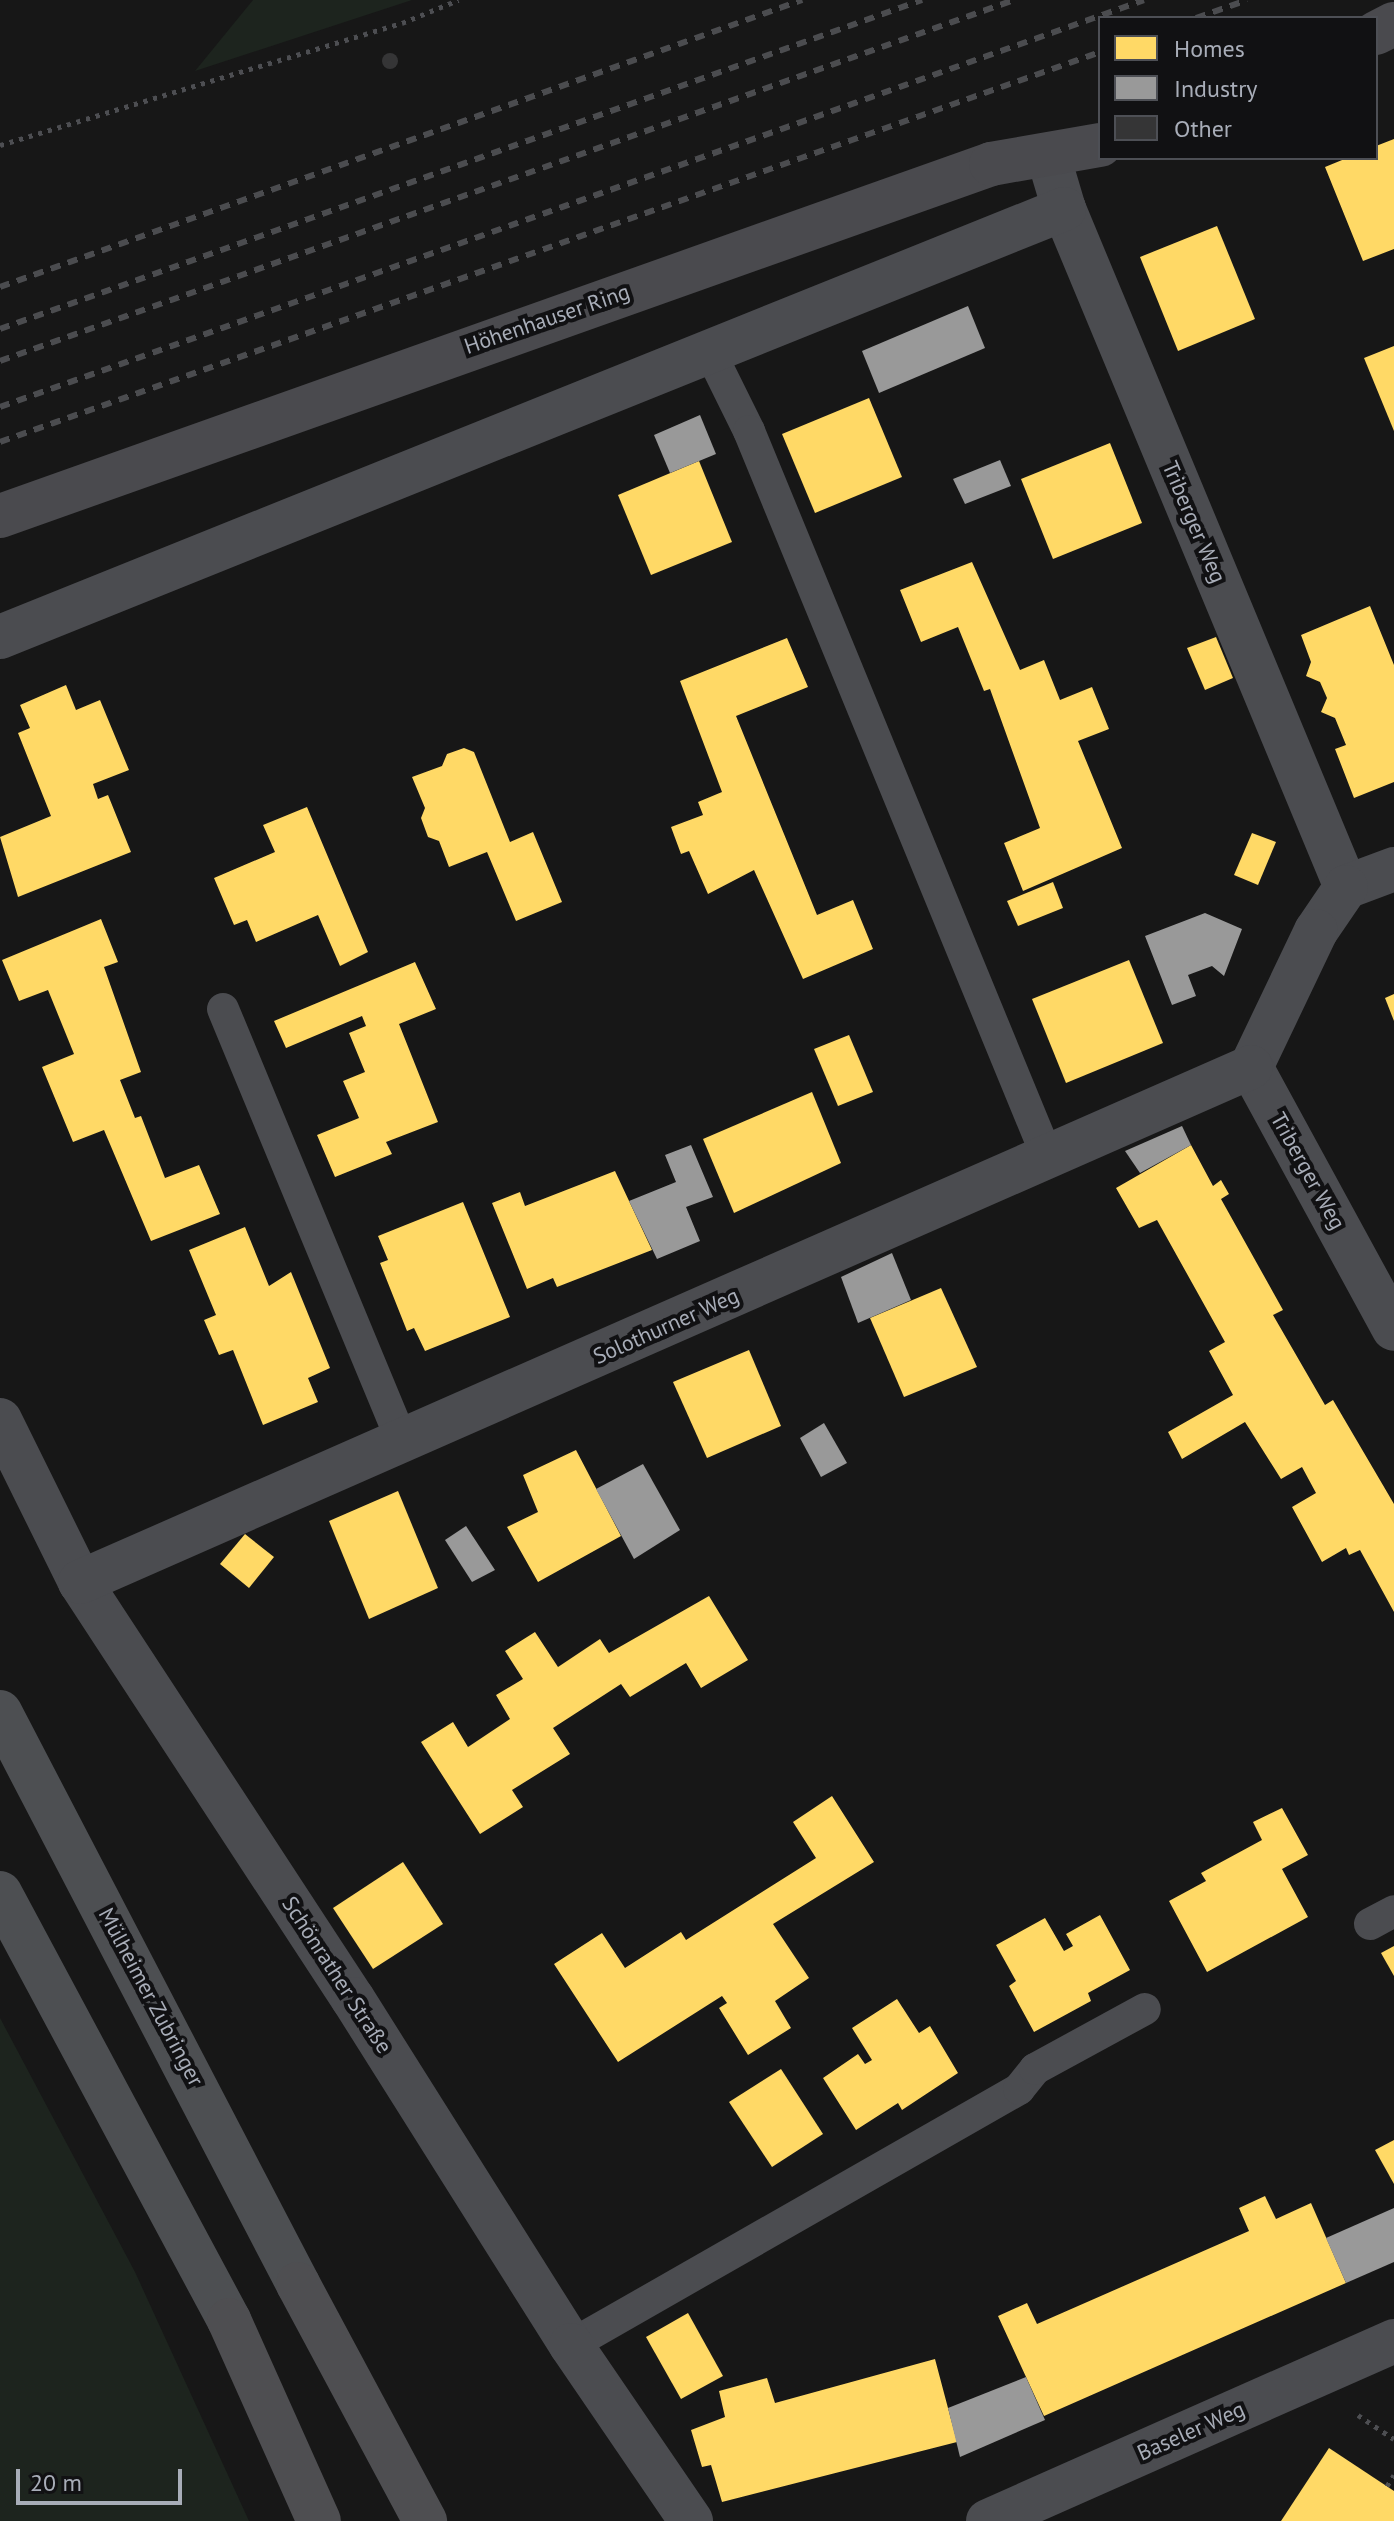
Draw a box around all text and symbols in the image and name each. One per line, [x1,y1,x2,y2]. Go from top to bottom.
legend [1098,16,1378,160]
text: Homes [1174,33,1245,64]
text: Industry [1174,73,1258,104]
text: Other [1174,113,1232,144]
street label: Höhenhauser Ring [461,278,633,360]
street label: Triberger Weg [1156,457,1232,587]
street label: Triberger Weg [1265,1108,1351,1234]
street label: Solothurner Weg [589,1282,743,1370]
street label: Schönrather Straße [276,1892,398,2058]
street label: Mülheimer Zubringer [93,1903,209,2091]
street label: Baseler Weg [1133,2396,1249,2466]
scale bar [20,2453,186,2503]
text: 20 m [30,2467,82,2498]

